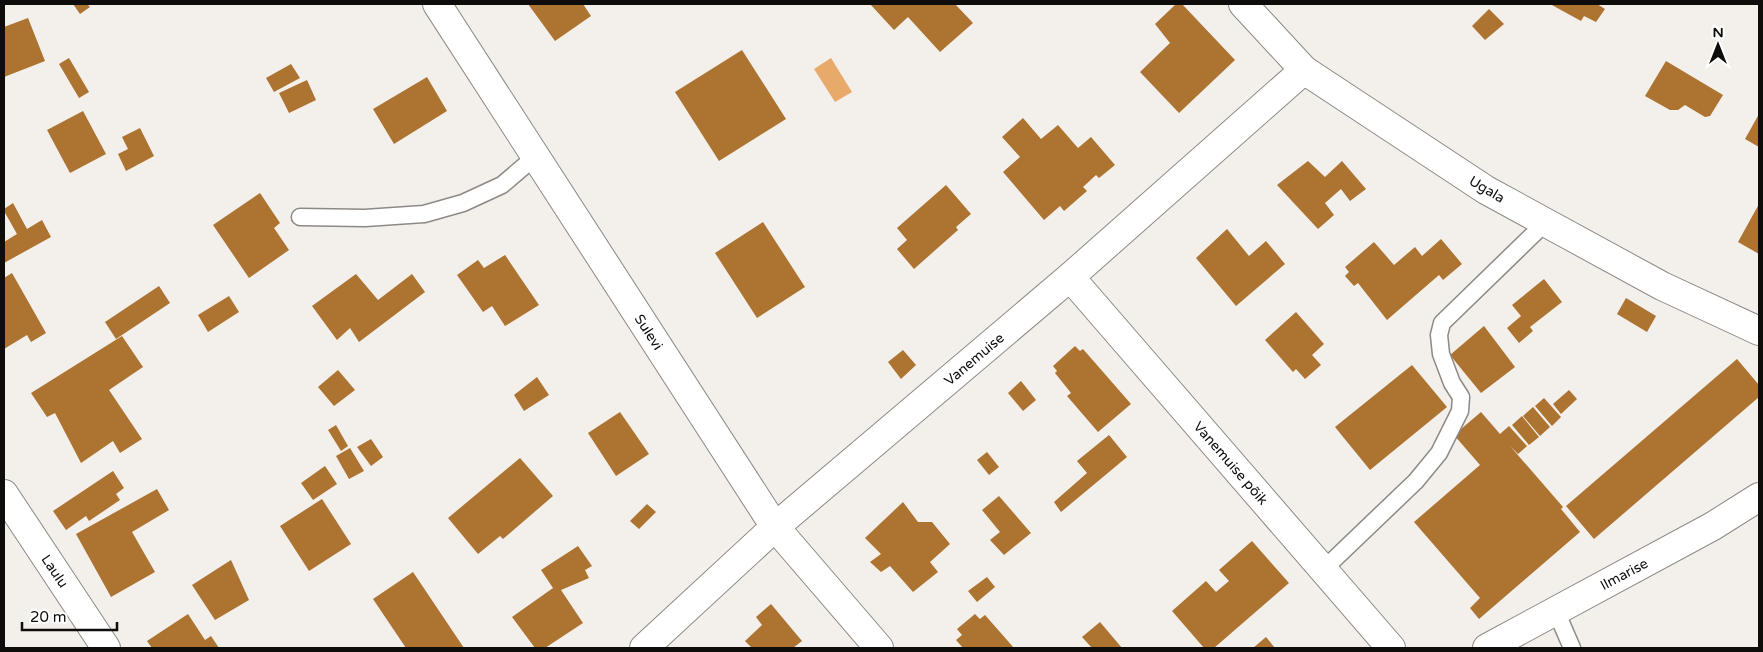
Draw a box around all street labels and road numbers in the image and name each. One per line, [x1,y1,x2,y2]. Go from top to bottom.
street label: Ugala [1466,172,1508,207]
street label: Sulevi [631,311,666,353]
street label: Vanemuise [941,329,1008,389]
street label: Vanemuise põik [1190,418,1272,509]
street label: Laulu [37,551,72,591]
street label: Ilmarise [1597,555,1651,594]

